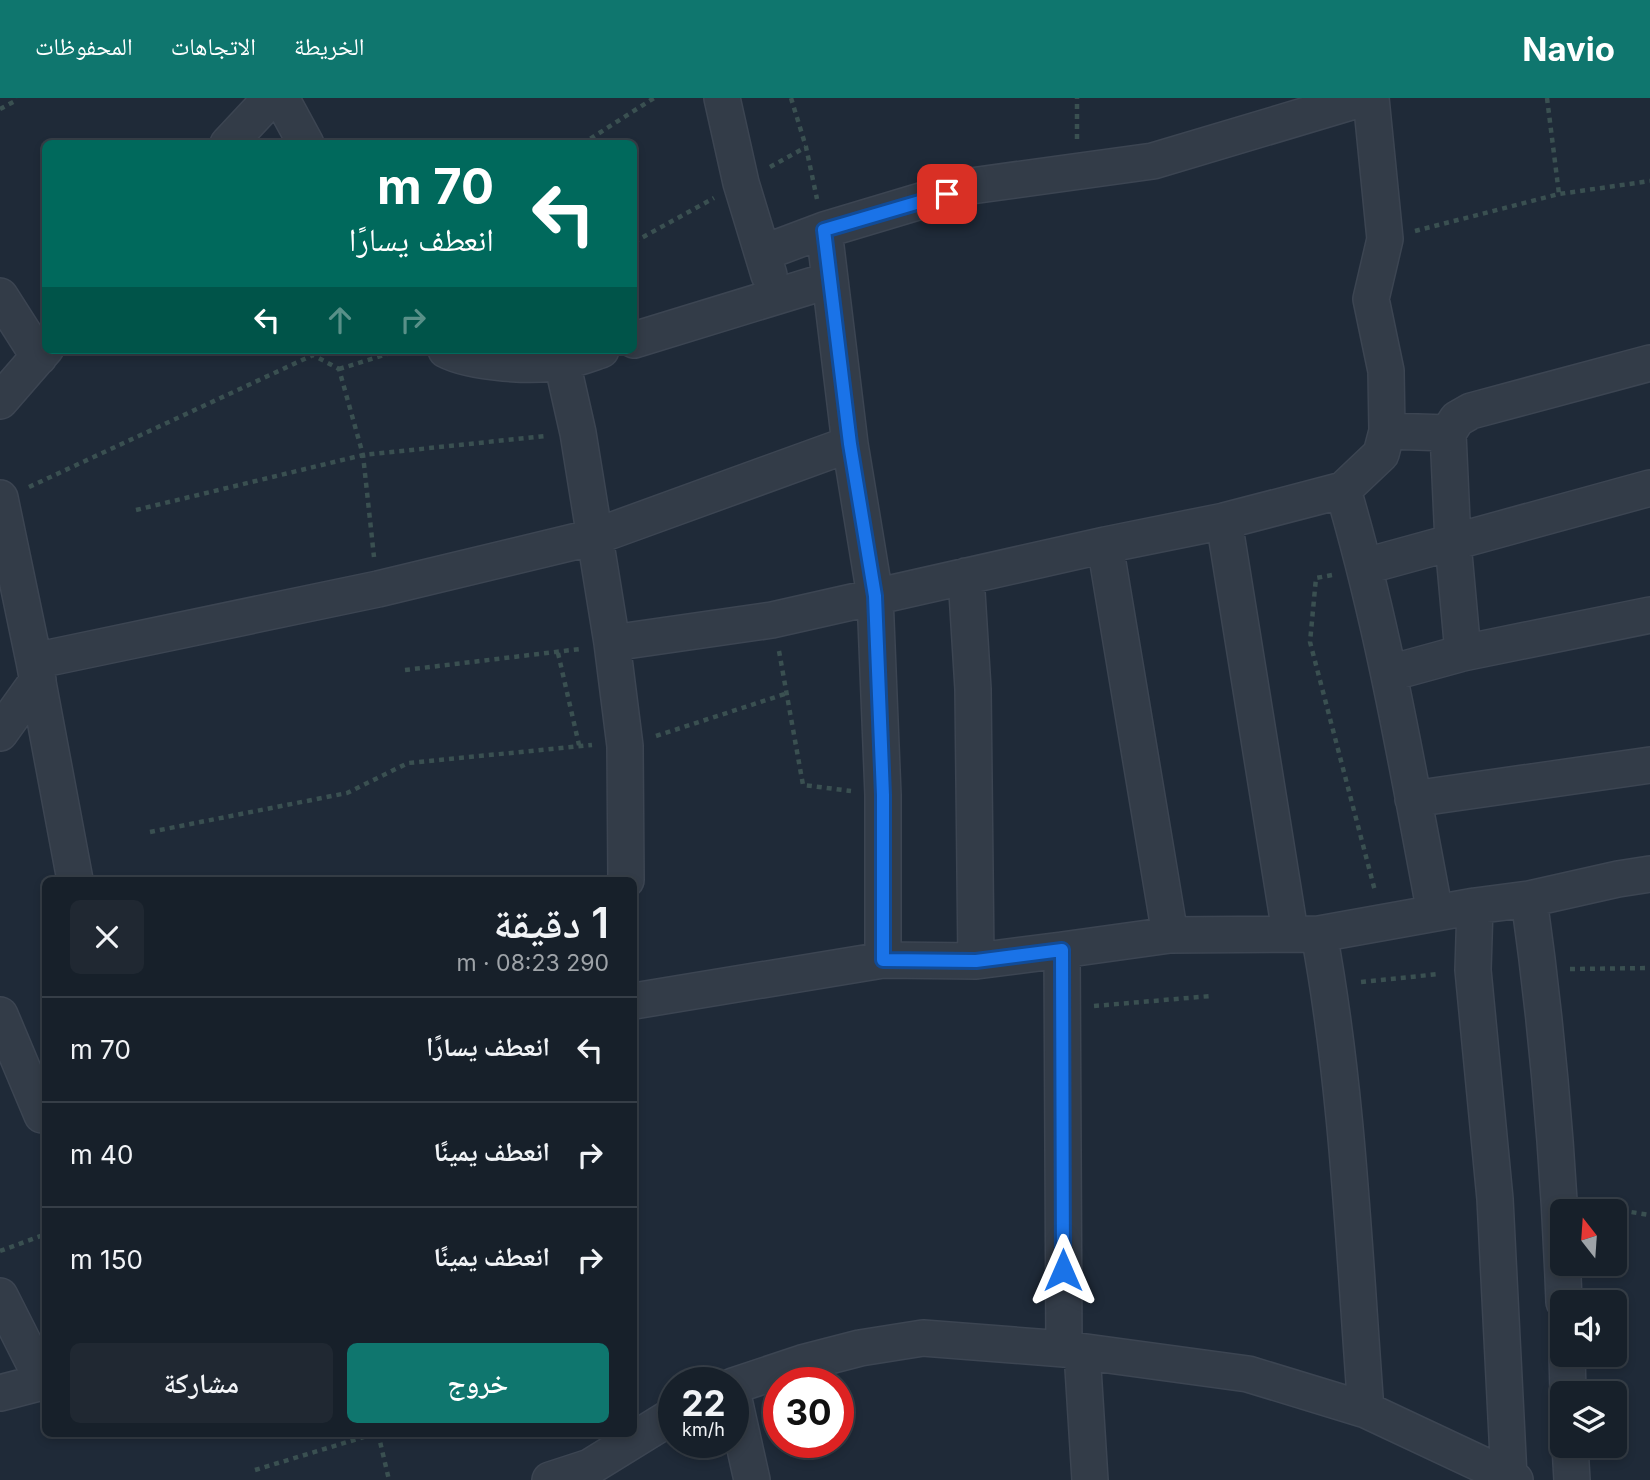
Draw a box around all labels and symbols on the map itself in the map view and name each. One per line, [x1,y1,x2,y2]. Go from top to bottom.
pin [917,164,977,224]
north arrow [1550,1199,1628,1276]
position arrow [1026,1233,1100,1307]
speed limit sign: 30 [763,1367,854,1458]

